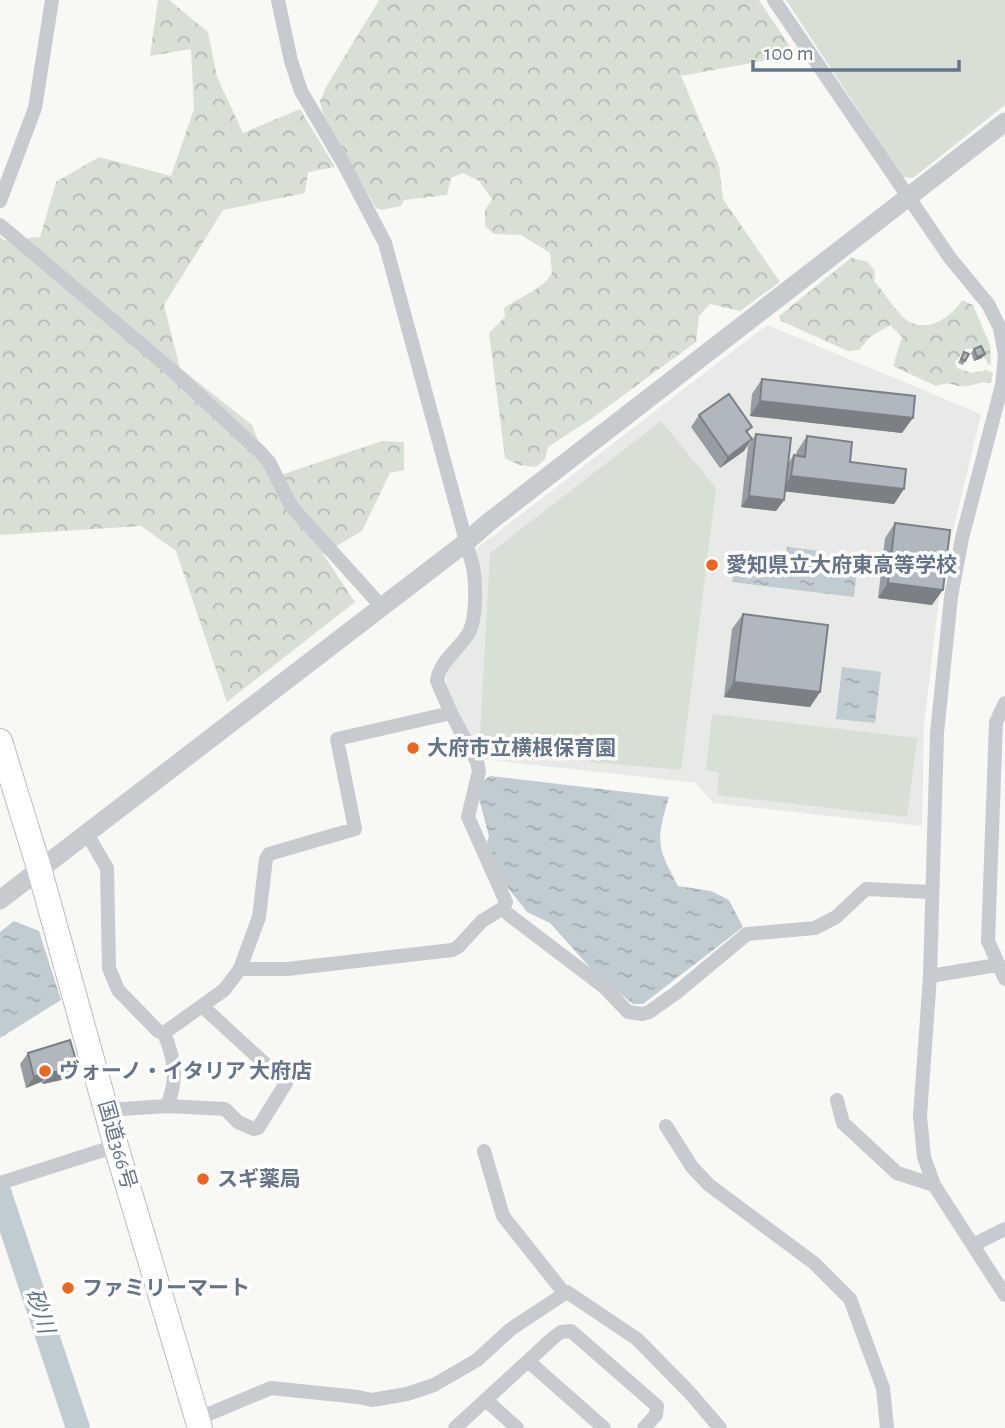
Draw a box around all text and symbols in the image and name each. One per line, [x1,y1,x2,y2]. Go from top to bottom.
scale bar [753,28,960,72]
text: 100 m [764,43,814,64]
place label: 愛知県立大府東高等学校 [726,553,957,576]
marker: 愛知県立大府東高等学校 [704,557,720,573]
place label: 大府市立横根保育園 [427,736,616,759]
marker: 大府市立横根保育園 [405,740,421,756]
place label: ヴォーノ・イタリア 大府店 [59,1059,312,1082]
marker: ヴォーノ・イタリア 大府店 [37,1063,53,1079]
street label: 国道366号 [94,1098,141,1192]
place label: スギ薬局 [217,1167,301,1190]
marker: スギ薬局 [195,1171,211,1187]
place label: ファミリーマート [82,1278,250,1299]
marker: ファミリーマート [60,1280,76,1296]
water label: 砂川 [21,1285,60,1339]

